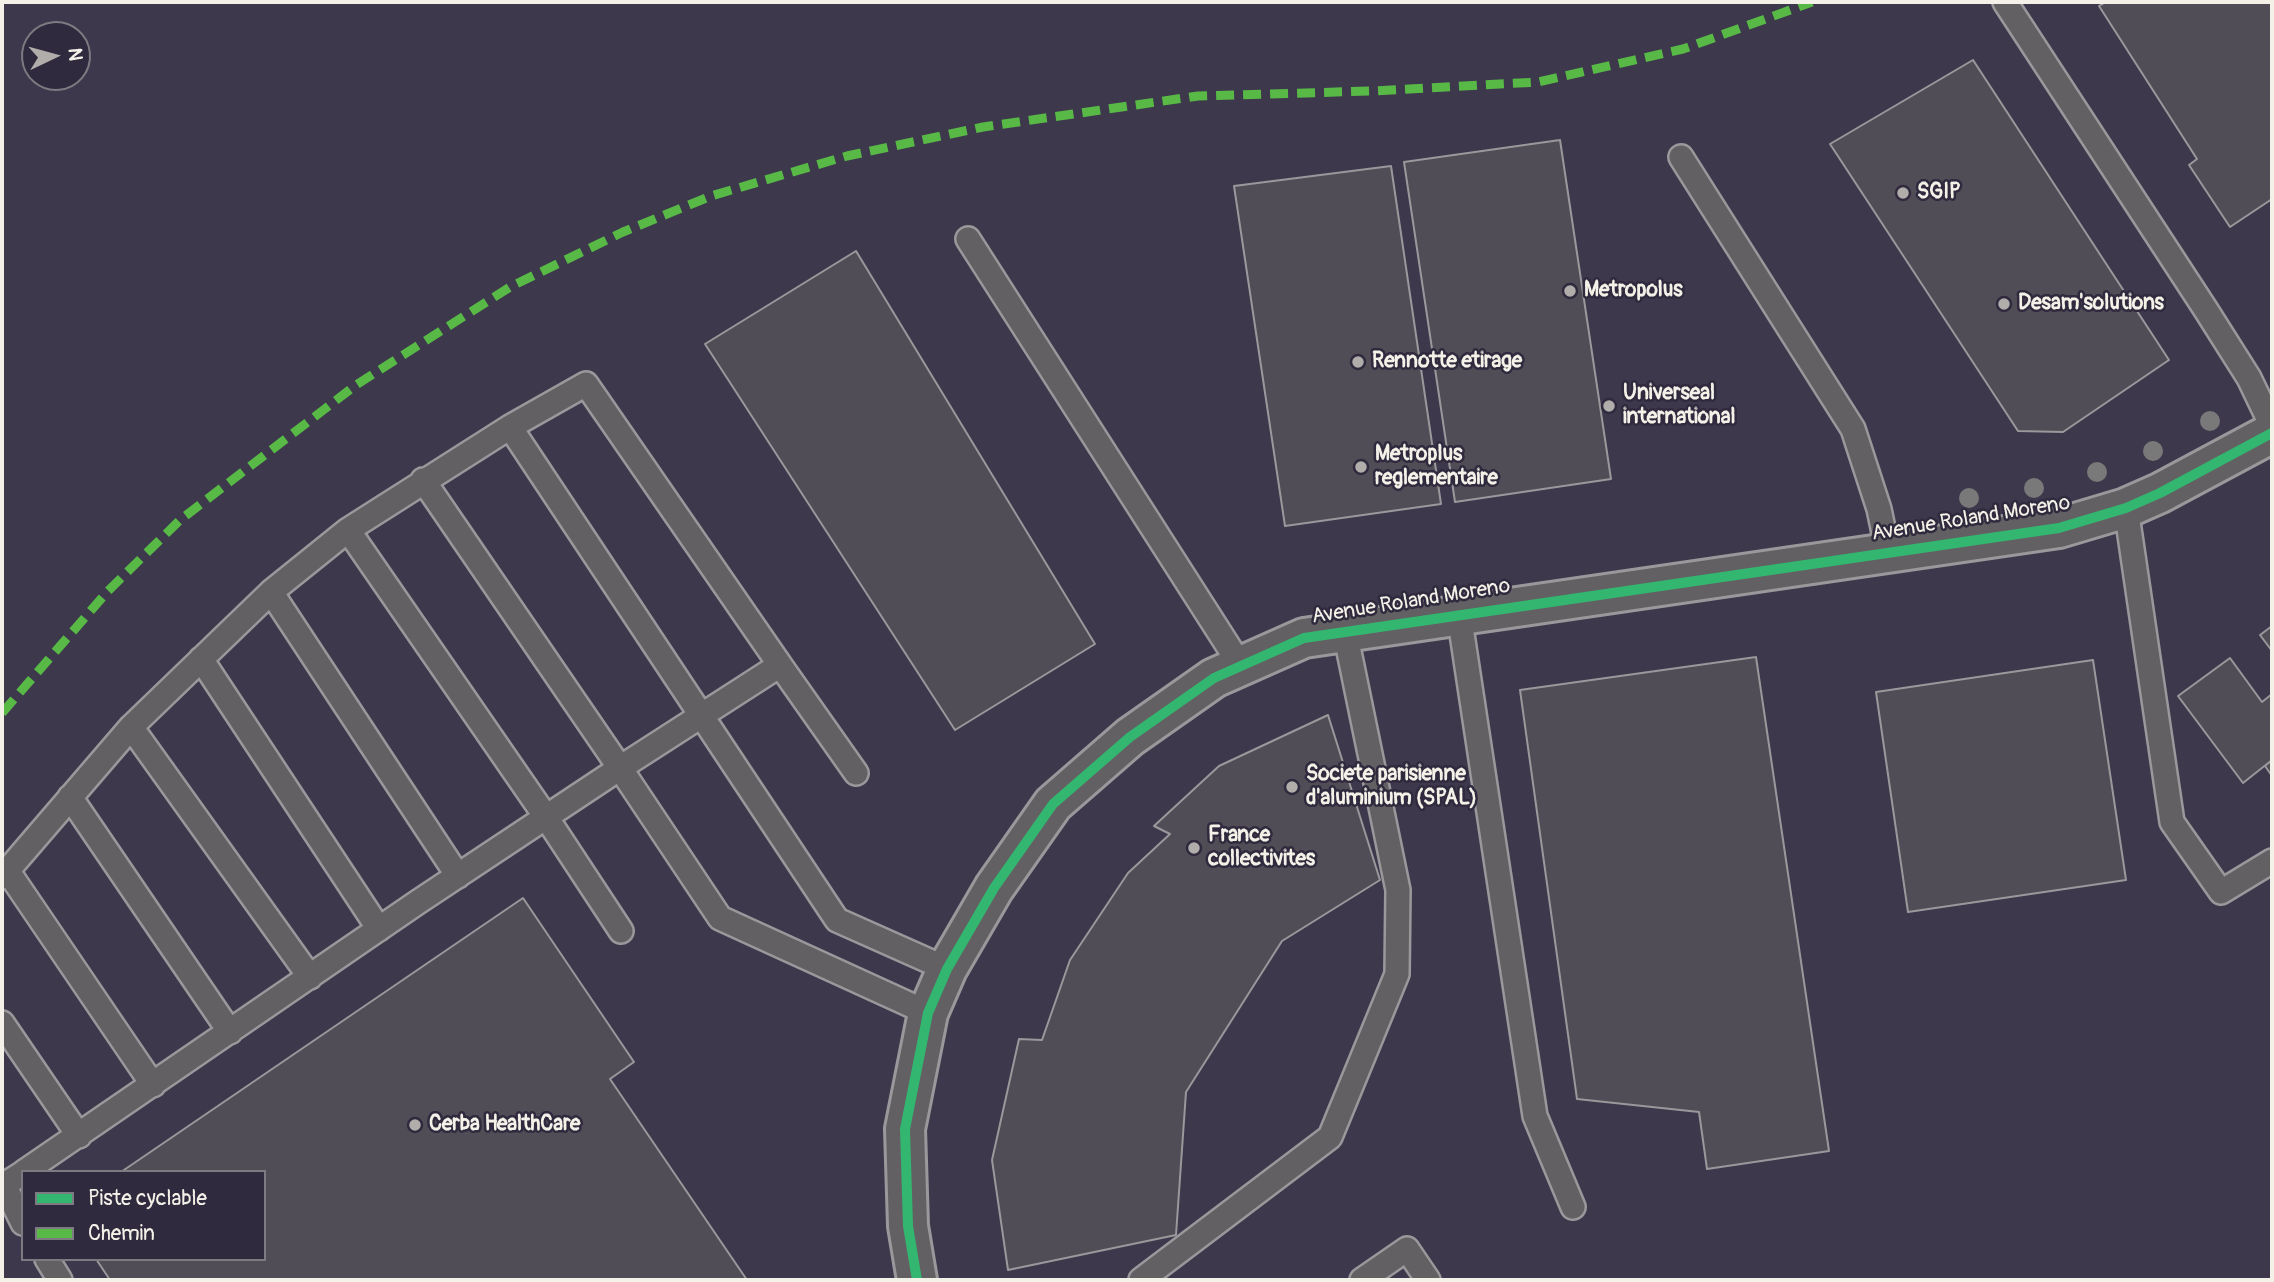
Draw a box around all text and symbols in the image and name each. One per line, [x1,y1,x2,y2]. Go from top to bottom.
north arrow [21,21,91,91]
text: N [62,47,87,62]
place label: SGIP [1917,180,1961,206]
marker: SGIP [1895,185,1911,201]
place label: Metropolus [1584,278,1683,304]
marker: Metropolus [1562,283,1578,299]
place label: Desam'solutions [2018,291,2164,317]
marker: Desam'solutions [1996,296,2012,312]
place label: Rennotte etirage [1372,349,1522,375]
marker: Rennotte etirage [1350,354,1366,370]
place label: Universeal international [1623,381,1735,431]
marker: Universeal international [1601,398,1617,414]
place label: Metroplus reglementaire [1375,442,1498,492]
marker: Metroplus reglementaire [1353,459,1369,475]
street label: Avenue Roland Moreno [1870,491,2072,547]
street label: Avenue Roland Moreno [1310,574,1512,630]
place label: Societe parisienne d'aluminium (SPAL) [1306,762,1477,812]
marker: Societe parisienne d'aluminium (SPAL) [1284,779,1300,795]
place label: France collectivites [1208,823,1315,873]
marker: France collectivites [1186,840,1202,856]
place label: Cerba HealthCare [429,1112,580,1138]
marker: Cerba HealthCare [407,1117,423,1133]
legend [21,1170,266,1261]
text: Piste cyclable [88,1185,207,1212]
text: Chemin [88,1220,155,1247]

